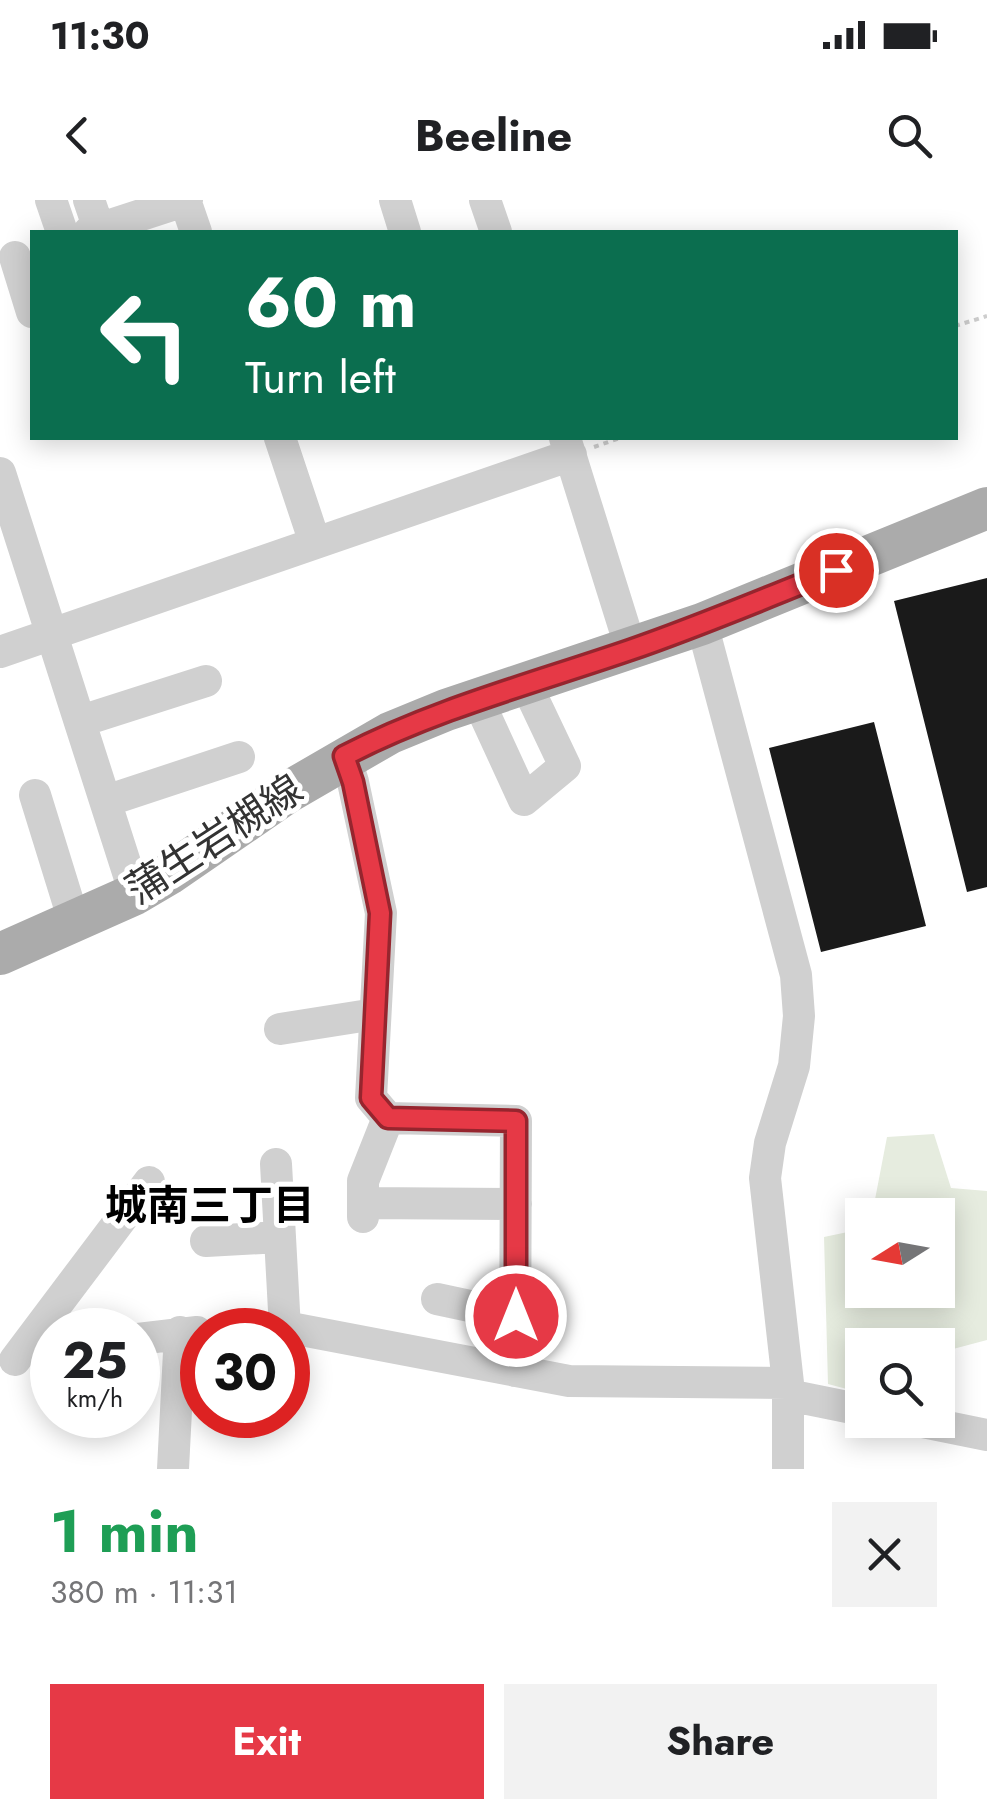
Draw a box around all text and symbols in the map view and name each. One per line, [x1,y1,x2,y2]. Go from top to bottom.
text: 11:30 [50,8,150,63]
text: Beeline [415,103,572,168]
icon: back [50,108,105,163]
icon: search [882,108,937,163]
text: 60 m [245,252,417,353]
icon: left [80,270,210,400]
text: Turn left [245,345,396,410]
pin [794,528,879,613]
icon: arrive [809,543,864,598]
street label: 蒲生岩槻線 [114,760,314,918]
district label: 城南三丁目 [105,1175,315,1236]
north arrow [845,1198,955,1308]
map controls [845,1198,955,1438]
position arrow [464,1264,568,1368]
speed limit sign: 30 [180,1308,310,1438]
text: 25 [62,1324,128,1397]
button: search [845,1328,955,1438]
text: km/h [67,1380,123,1416]
text: 1 min [50,1488,199,1575]
button: close [832,1502,937,1607]
text: 380 m · 11:31 [50,1569,238,1615]
button: Exit [50,1684,484,1799]
button: Share [504,1684,937,1799]

